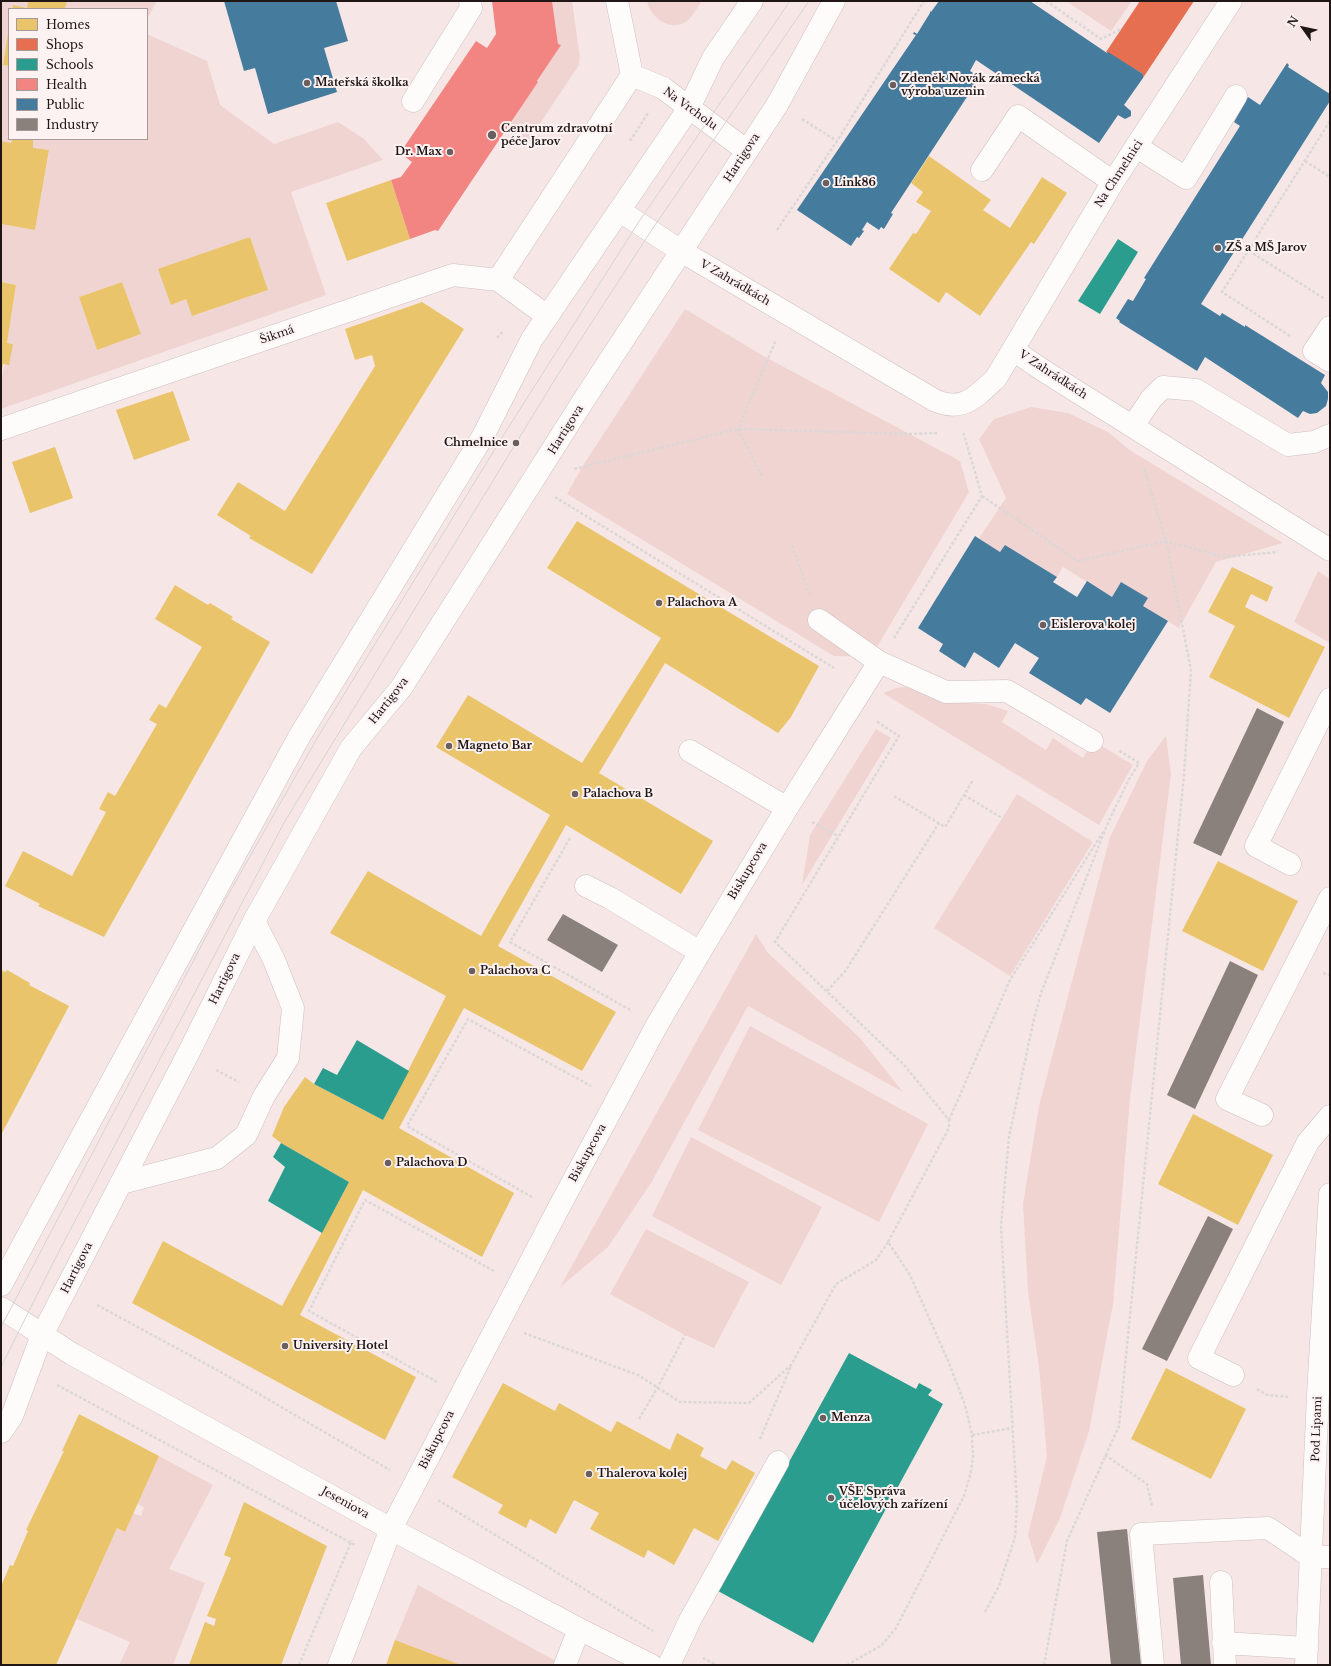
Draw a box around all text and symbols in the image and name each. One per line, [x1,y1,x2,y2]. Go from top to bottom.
legend [8,8,148,140]
north arrow [1283,8,1323,48]
text: N [1284,13,1302,30]
text: Homes [46,17,90,32]
text: Shops [46,37,83,52]
text: Schools [46,57,93,72]
place label: Zdeněk Novák zámecká výroba uzenin [901,72,1040,98]
place label: Mateřská školka [315,76,409,90]
text: Health [46,77,87,92]
marker: Mateřská školka [302,78,312,88]
marker: Zdeněk Novák zámecká výroba uzenin [888,80,898,90]
street label: Na Vrcholu [660,85,720,133]
text: Public [46,97,85,112]
text: Industry [46,117,99,132]
place label: Centrum zdravotní péče Jarov [501,122,613,148]
marker: Centrum zdravotní péče Jarov [486,129,498,141]
street label: Hartigova [721,131,763,185]
street label: Na Chmelnici [1092,138,1146,210]
place label: Dr. Max [395,145,442,159]
marker: Dr. Max [445,147,455,157]
place label: Link86 [834,176,876,190]
marker: Link86 [821,178,831,188]
place label: ZŠ a MŠ Jarov [1226,241,1307,255]
marker: ZŠ a MŠ Jarov [1213,243,1223,253]
street label: V Zahrádkách [697,258,773,308]
street label: Šikmá [258,323,296,347]
street label: V Zahrádkách [1016,348,1090,402]
street label: Hartigova [546,403,586,457]
place label: Chmelnice [444,436,508,450]
marker: Chmelnice [511,438,521,448]
place label: Palachova A [667,596,737,610]
marker: Palachova A [654,598,664,608]
place label: Eislerova kolej [1051,618,1135,632]
marker: Eislerova kolej [1038,620,1048,630]
street label: Hartigova [367,675,411,727]
place label: Magneto Bar [457,739,532,753]
marker: Magneto Bar [444,741,454,751]
place label: Palachova B [583,787,653,801]
marker: Palachova B [570,789,580,799]
street label: Biskupcova [726,840,770,902]
street label: Hartigova [207,951,243,1007]
place label: Palachova C [480,964,550,978]
marker: Palachova C [467,966,477,976]
street label: Biskupcova [567,1122,609,1184]
place label: Palachova D [396,1156,467,1170]
marker: Palachova D [383,1158,393,1168]
street label: Hartigova [58,1240,96,1296]
place label: University Hotel [293,1339,388,1353]
marker: University Hotel [280,1341,290,1351]
street label: Pod Lipami [1309,1396,1325,1462]
street label: Biskupcova [417,1408,457,1472]
place label: Menza [831,1411,870,1425]
marker: Menza [818,1413,828,1423]
place label: Thalerova kolej [597,1467,687,1481]
marker: Thalerova kolej [584,1469,594,1479]
street label: Jeseniova [319,1484,371,1522]
place label: VŠE Správa účelových zařízení [839,1485,948,1511]
marker: VŠE Správa účelových zařízení [826,1493,836,1503]

